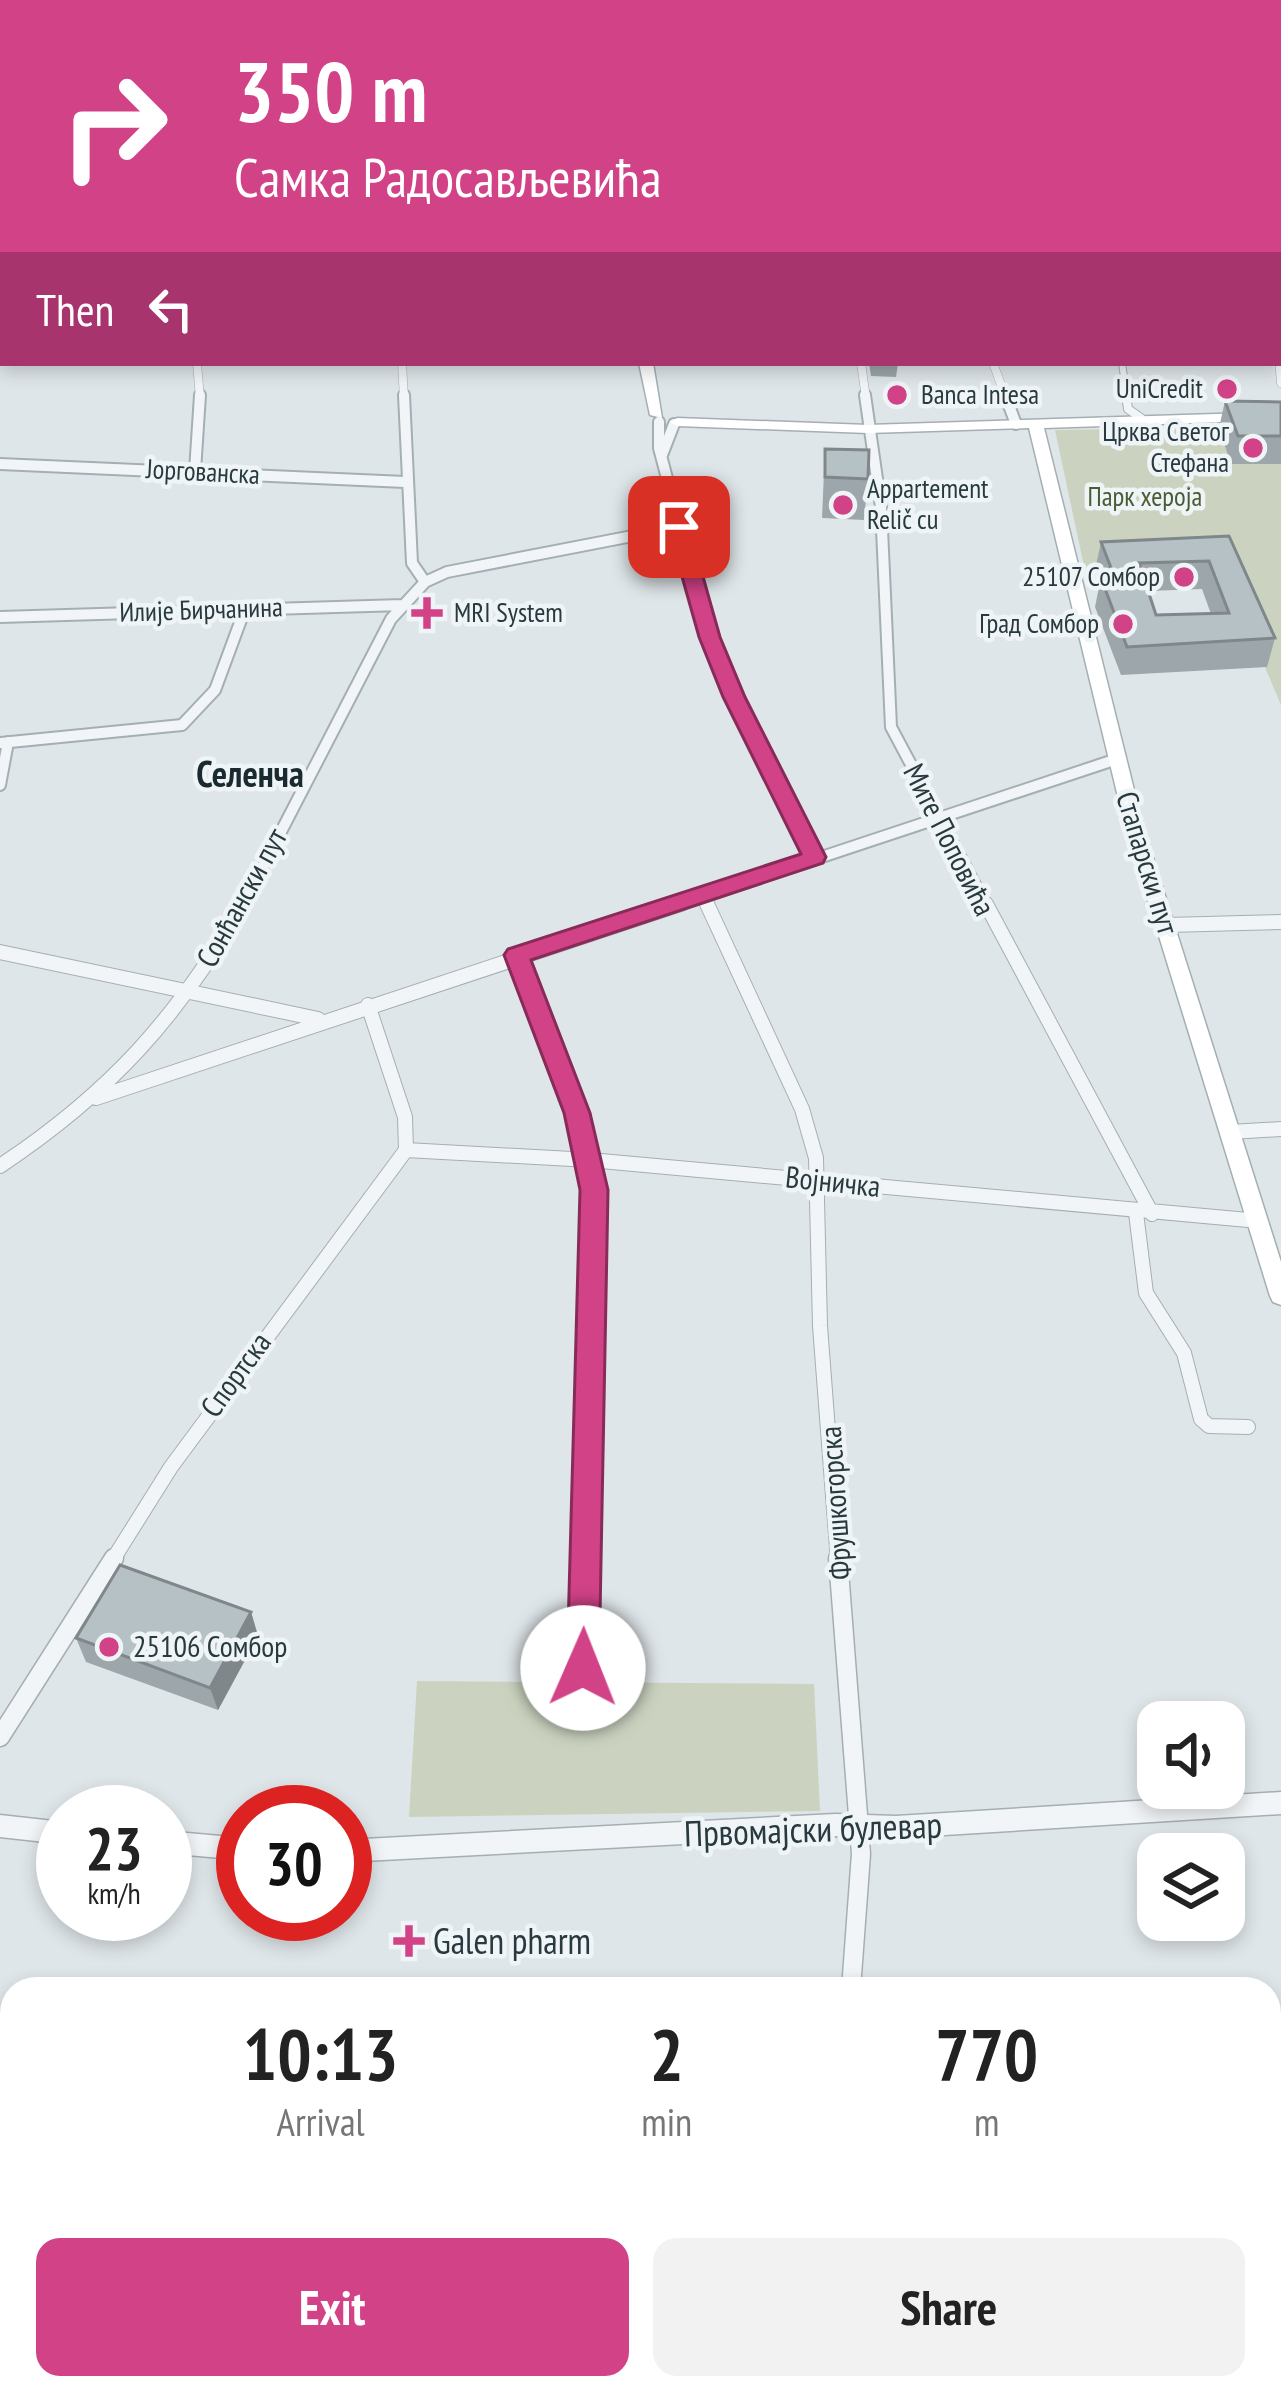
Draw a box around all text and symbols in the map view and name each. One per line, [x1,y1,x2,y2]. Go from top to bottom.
text: 350 m [234,36,427,145]
icon: right [36,48,192,204]
text: Самка Радосављевића [234,142,662,212]
icon: left [138,276,204,342]
text: Then [36,280,114,338]
place label: UniCredit [1116,371,1204,405]
marker: UniCredit [1214,376,1240,402]
place label: Banca Intesa [921,377,1039,411]
marker: Banca Intesa [884,382,910,408]
place label: Црква Светог Стефана [1102,414,1230,479]
marker: Црква Светог Стефана [1240,435,1266,461]
street label: Јоргованска [144,451,261,491]
place label: Appartement Relič cu [867,471,989,536]
pin [628,476,730,578]
park label: Парк хероја [1088,479,1202,513]
marker: Appartement Relič cu [830,492,856,518]
icon: arrive [646,494,712,560]
place label: 25107 Сомбор [1022,559,1160,593]
marker: 25107 Сомбор [1171,564,1197,590]
street label: Илије Бирчанина [119,589,283,629]
place label: MRI System [454,595,563,629]
marker: MRI System [411,597,443,629]
place label: Град Сомбор [979,606,1099,640]
marker: Град Сомбор [1110,611,1136,637]
district label: Селенча [196,750,304,797]
street label: Мите Поповића [895,757,1005,922]
street label: Стапарски пут [1108,786,1189,939]
street label: Сонћански пут [187,821,295,974]
street label: Војничка [784,1156,883,1205]
street label: Спортска [191,1324,279,1424]
street label: Фрушкогорска [810,1425,859,1581]
position arrow [520,1605,646,1731]
place label: 25106 Сомбор [133,1626,287,1665]
marker: 25106 Сомбор [96,1634,122,1660]
map controls [1137,1701,1245,1941]
button: sound [1137,1701,1245,1809]
speed limit sign: 30 [216,1785,372,1941]
street label: Првомајски булевар [683,1801,943,1856]
text: 23 [85,1809,143,1887]
button: layers [1137,1833,1245,1941]
text: km/h [87,1873,141,1912]
place label: Galen pharm [433,1917,591,1964]
marker: Galen pharm [396,1928,422,1954]
text: 10:13 [243,2007,399,2100]
text: 2 [650,2007,684,2100]
text: 770 [935,2007,1038,2100]
text: Arrival [277,2096,365,2147]
text: min [641,2096,692,2147]
text: m [974,2096,999,2147]
button: Exit [36,2238,629,2376]
button: Share [653,2238,1245,2376]

